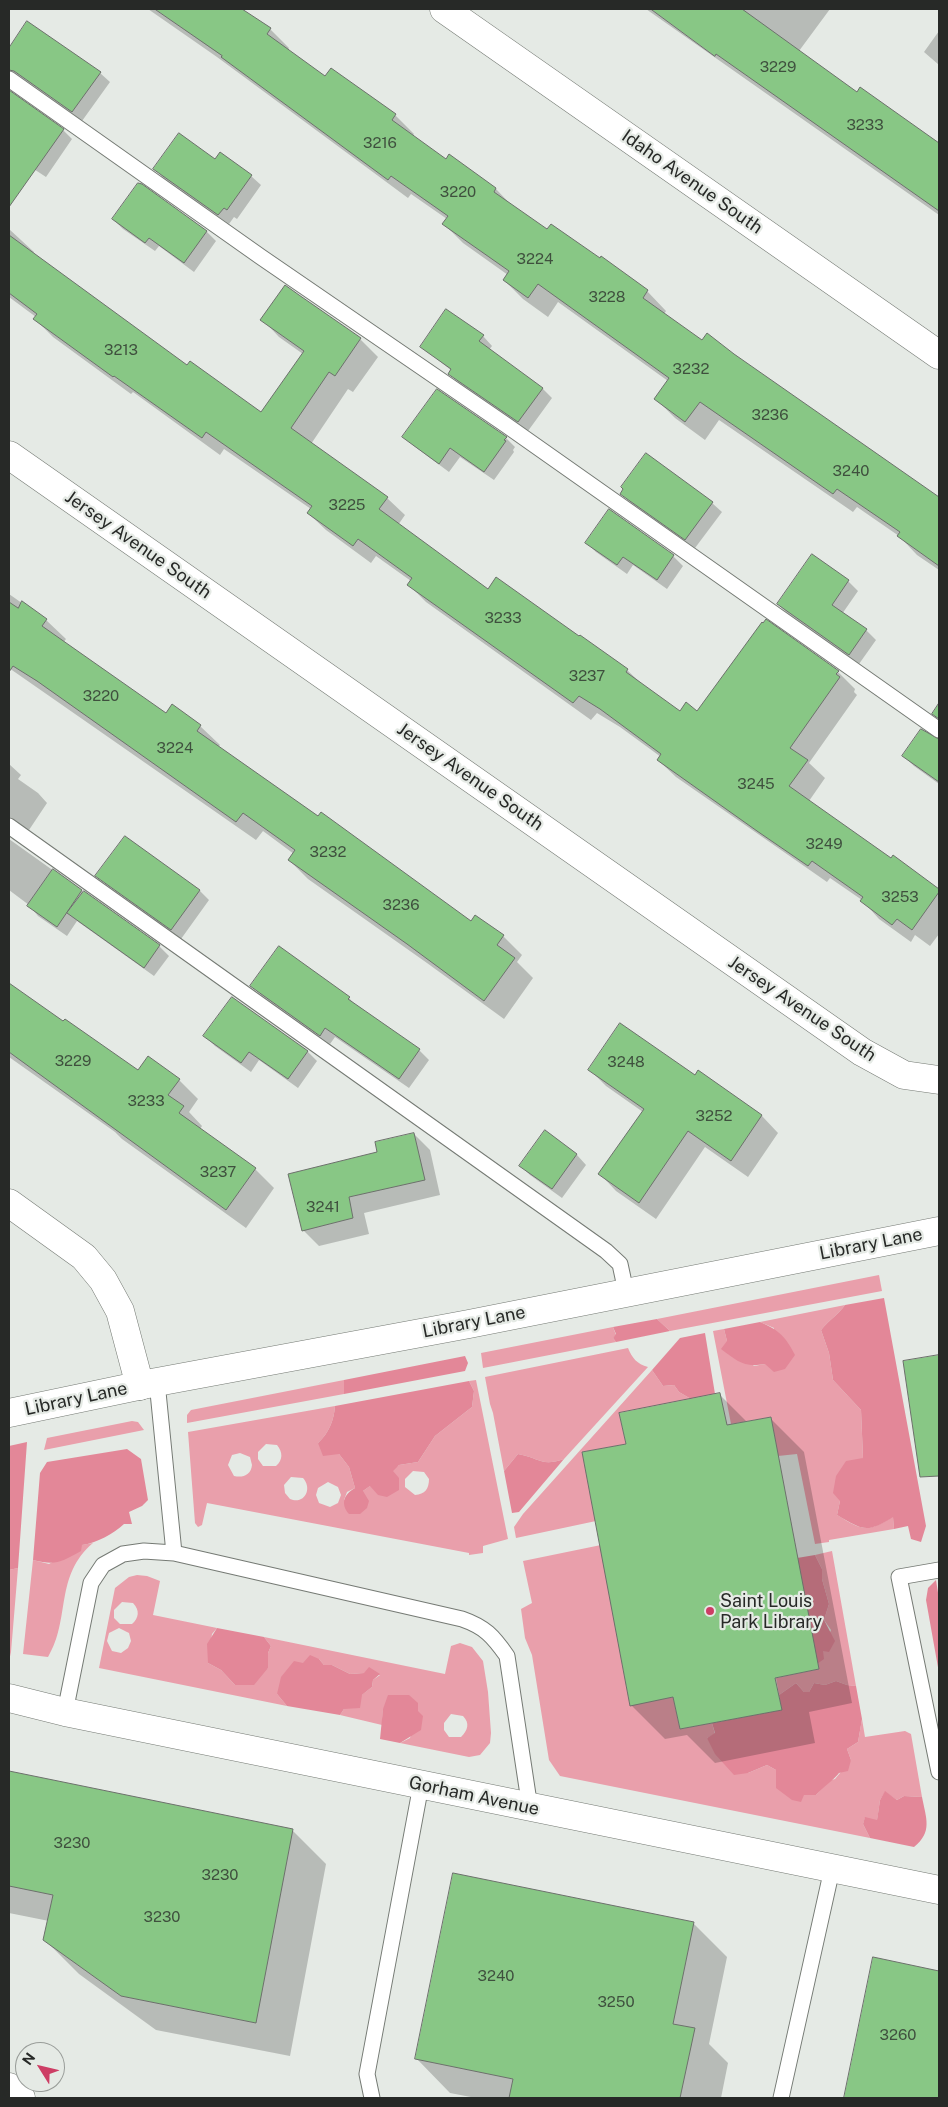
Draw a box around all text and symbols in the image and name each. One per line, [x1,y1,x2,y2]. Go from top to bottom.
house number: 3229 [760,58,796,76]
house number: 3233 [846,116,884,134]
street label: Idaho Avenue South [617,125,767,239]
house number: 3216 [363,134,397,152]
house number: 3220 [440,183,476,201]
house number: 3224 [517,250,553,268]
house number: 3228 [588,288,626,306]
house number: 3213 [104,341,138,359]
house number: 3232 [673,360,709,378]
house number: 3236 [751,406,789,424]
house number: 3240 [833,462,869,480]
street label: Jersey Avenue South [61,486,215,604]
house number: 3225 [329,496,365,514]
house number: 3233 [484,609,522,627]
house number: 3237 [569,667,605,685]
house number: 3220 [83,687,119,705]
street label: Jersey Avenue South [393,718,547,836]
house number: 3224 [157,739,193,757]
house number: 3245 [737,775,775,793]
house number: 3249 [805,835,843,853]
house number: 3232 [310,843,346,861]
house number: 3253 [881,888,919,906]
house number: 3236 [382,896,420,914]
street label: Jersey Avenue South [724,952,880,1066]
house number: 3229 [55,1052,91,1070]
house number: 3248 [607,1053,645,1071]
house number: 3233 [127,1092,165,1110]
house number: 3252 [696,1107,732,1125]
house number: 3237 [200,1163,236,1181]
house number: 3241 [306,1198,340,1216]
street label: Library Lane [818,1223,924,1265]
street label: Library Lane [421,1301,527,1343]
street label: Library Lane [23,1378,129,1420]
place label: Saint Louis Park Library [720,1590,822,1632]
marker: Saint Louis Park Library [704,1605,716,1617]
street label: Gorham Avenue [407,1772,541,1820]
house number: 3230 [54,1834,90,1852]
house number: 3230 [202,1866,238,1884]
house number: 3230 [144,1908,180,1926]
house number: 3240 [478,1967,514,1985]
house number: 3250 [597,1993,635,2011]
house number: 3260 [880,2026,916,2044]
north arrow [15,2042,65,2092]
text: N [19,2050,38,2068]

